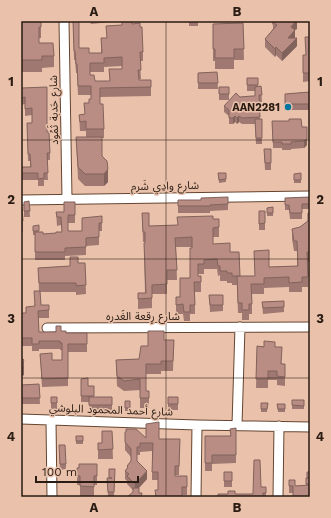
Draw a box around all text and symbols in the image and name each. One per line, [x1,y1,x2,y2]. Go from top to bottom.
text: A [90,4,99,19]
text: B [233,4,242,19]
text: 1 [8,74,14,89]
text: 1 [317,74,323,89]
street label: شارع حَدبة ثَمُود [46,75,62,145]
place label: AAN2281 [232,101,280,114]
marker: AAN2281 [283,102,293,112]
street label: شارع وادِي شَرم [131,179,199,196]
text: 2 [7,192,15,207]
text: 2 [316,192,324,207]
street label: شارع رِقعة الغَدره [106,310,180,324]
text: 3 [7,311,15,326]
text: 3 [316,311,324,326]
street label: شارع أحمد المحمود البلوشي [49,401,174,421]
text: 4 [7,429,16,444]
text: 4 [316,429,325,444]
scale bar [36,458,138,484]
text: 100 m [42,465,77,479]
text: A [90,500,99,515]
text: B [233,500,242,515]

